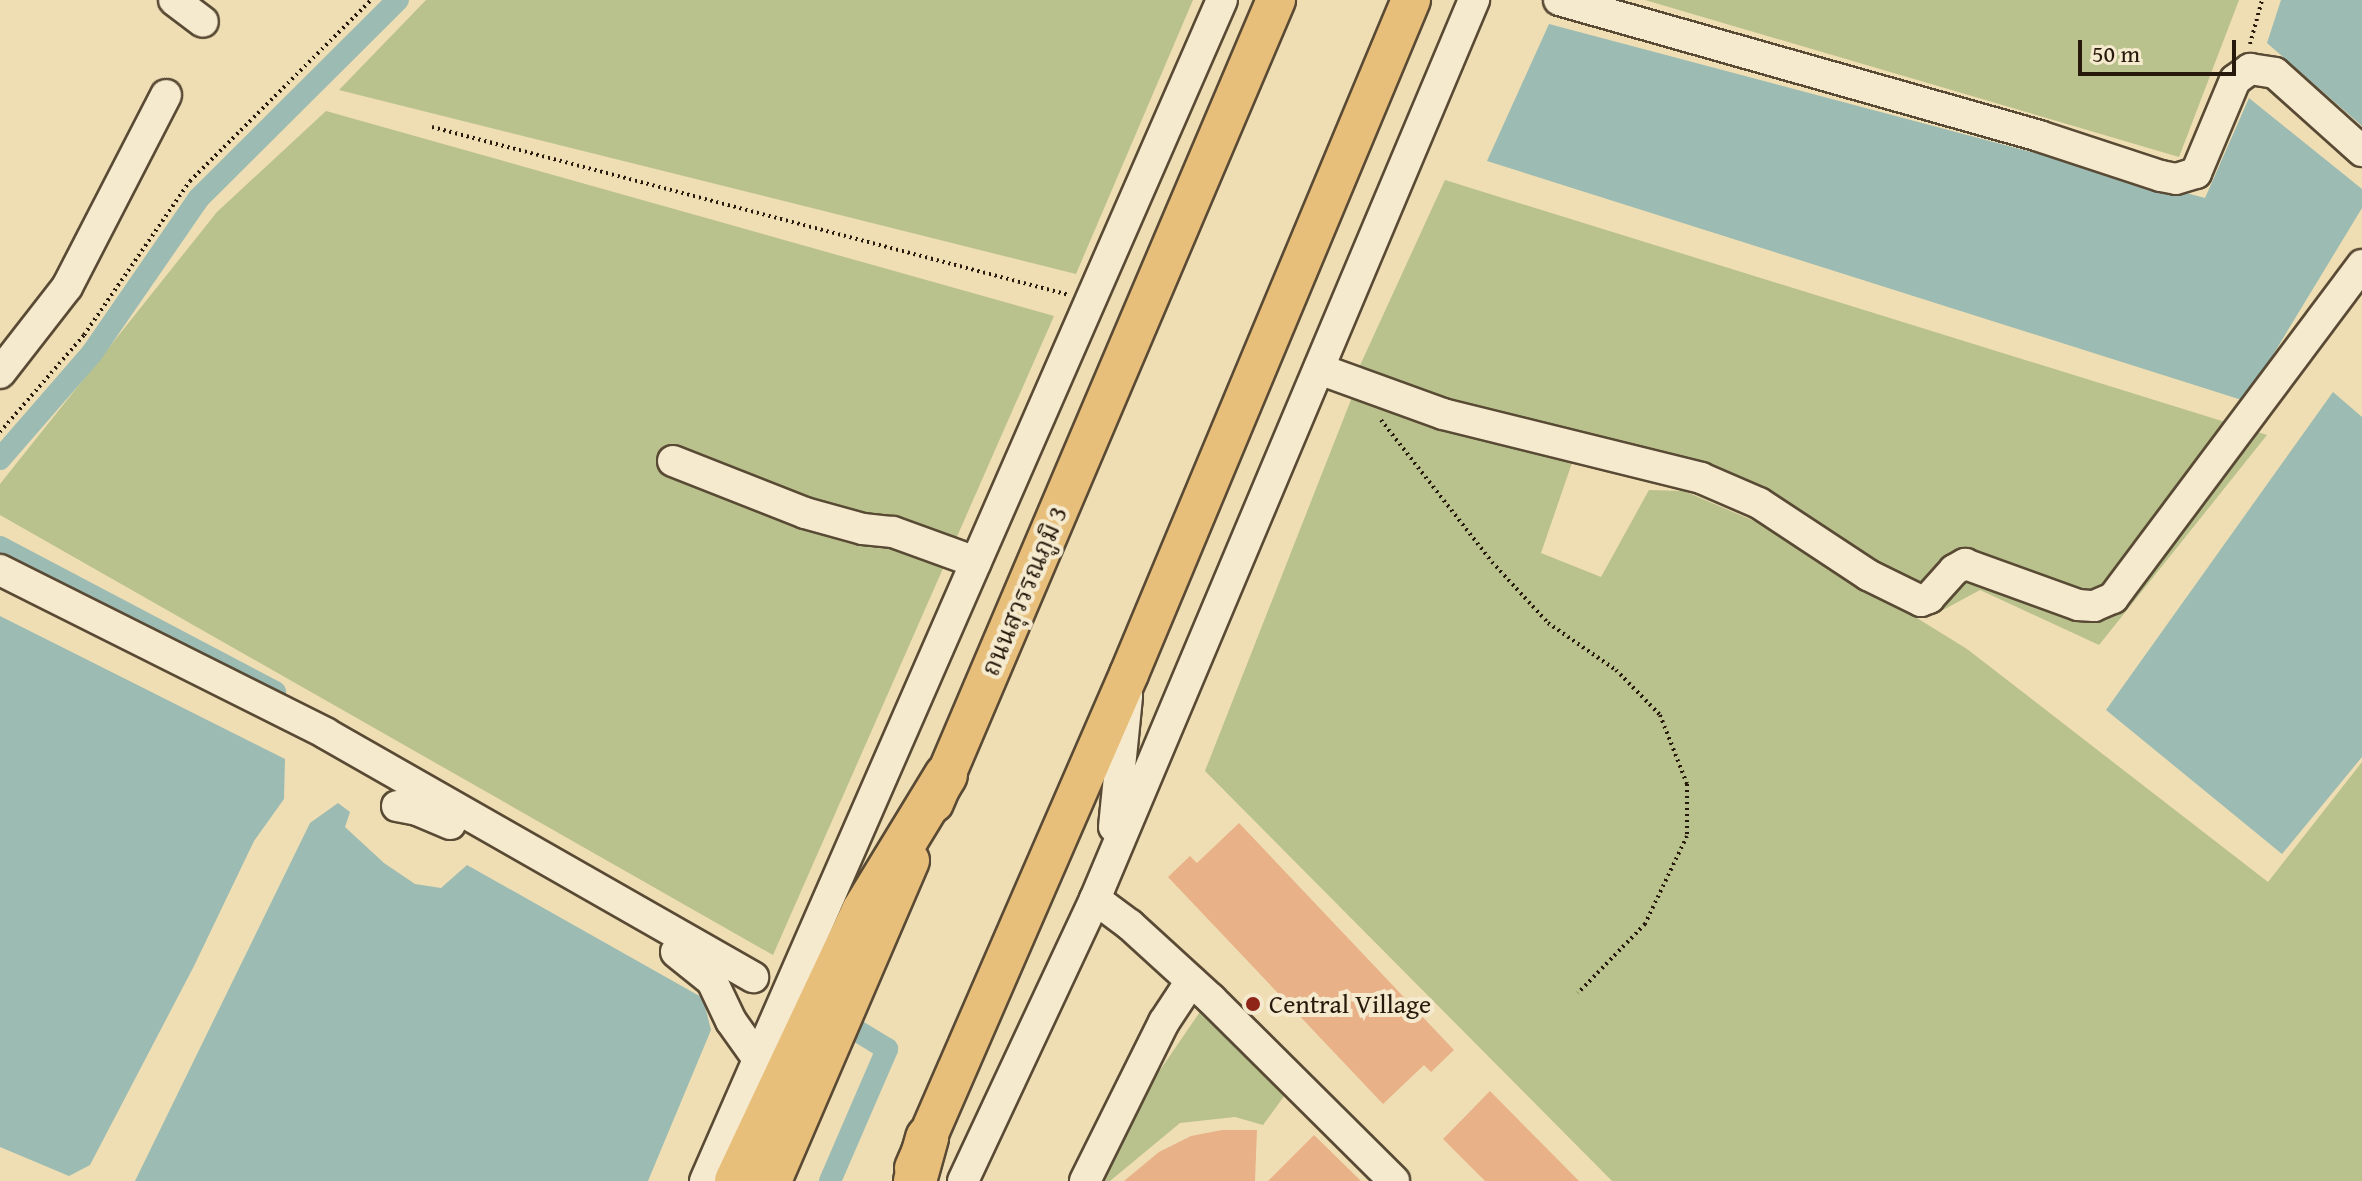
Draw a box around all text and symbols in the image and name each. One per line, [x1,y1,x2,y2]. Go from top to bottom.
scale bar [2082,24,2240,74]
text: 50 m [2092,36,2140,71]
street label: ถนนสุวรรณภูมิ 3 [974,501,1074,681]
place label: Central Village [1269,988,1431,1020]
marker: Central Village [1244,995,1262,1013]

